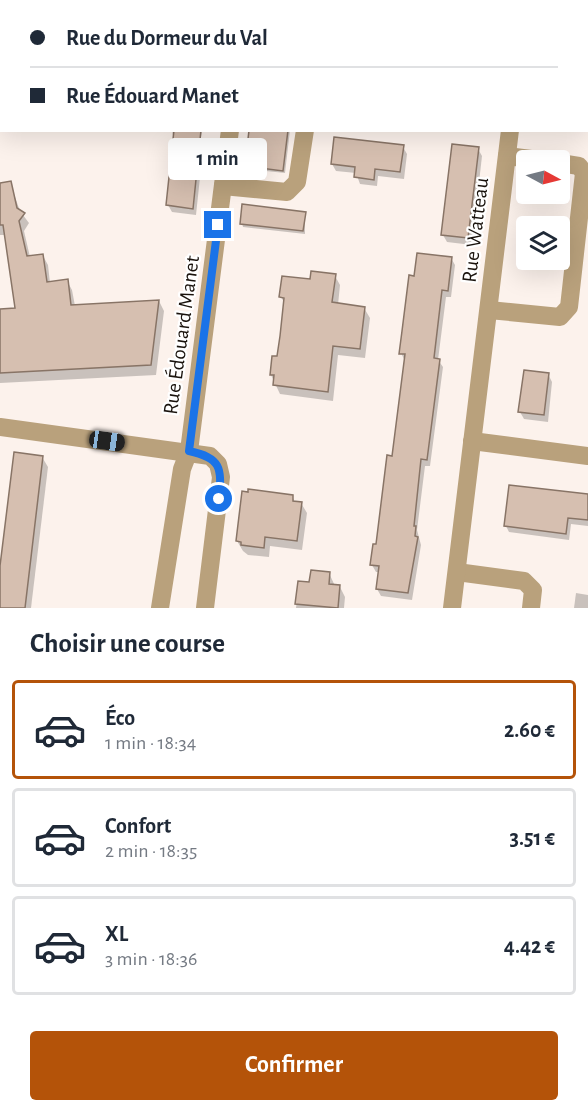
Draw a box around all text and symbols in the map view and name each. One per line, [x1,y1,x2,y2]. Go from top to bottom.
text: Rue du Dormeur du Val [66,27,268,49]
text: Rue Édouard Manet [66,85,239,107]
callout: 1 min [168,138,268,180]
text: 1 min [196,149,239,169]
north arrow [516,150,570,204]
map controls [516,150,570,270]
street label: Rue Watteau [459,176,492,284]
route end [204,211,231,238]
button: layers [516,216,570,270]
street label: Rue Édouard Manet [158,254,203,416]
car [88,430,126,452]
route start [205,485,232,512]
text: Choisir une course [30,630,225,657]
icon: car [33,703,87,757]
text: Éco [105,707,135,729]
text: 2.60 € [504,719,555,741]
text: 1 min · 18:34 [105,733,196,753]
icon: car [33,811,87,865]
text: Confort [105,815,171,837]
text: 3.51 € [509,827,555,849]
text: 2 min · 18:35 [105,841,197,861]
icon: car [33,919,87,973]
text: XL [105,923,128,945]
text: 4.42 € [504,935,555,957]
text: 3 min · 18:36 [105,949,197,969]
button: Confirmer [30,1031,558,1100]

